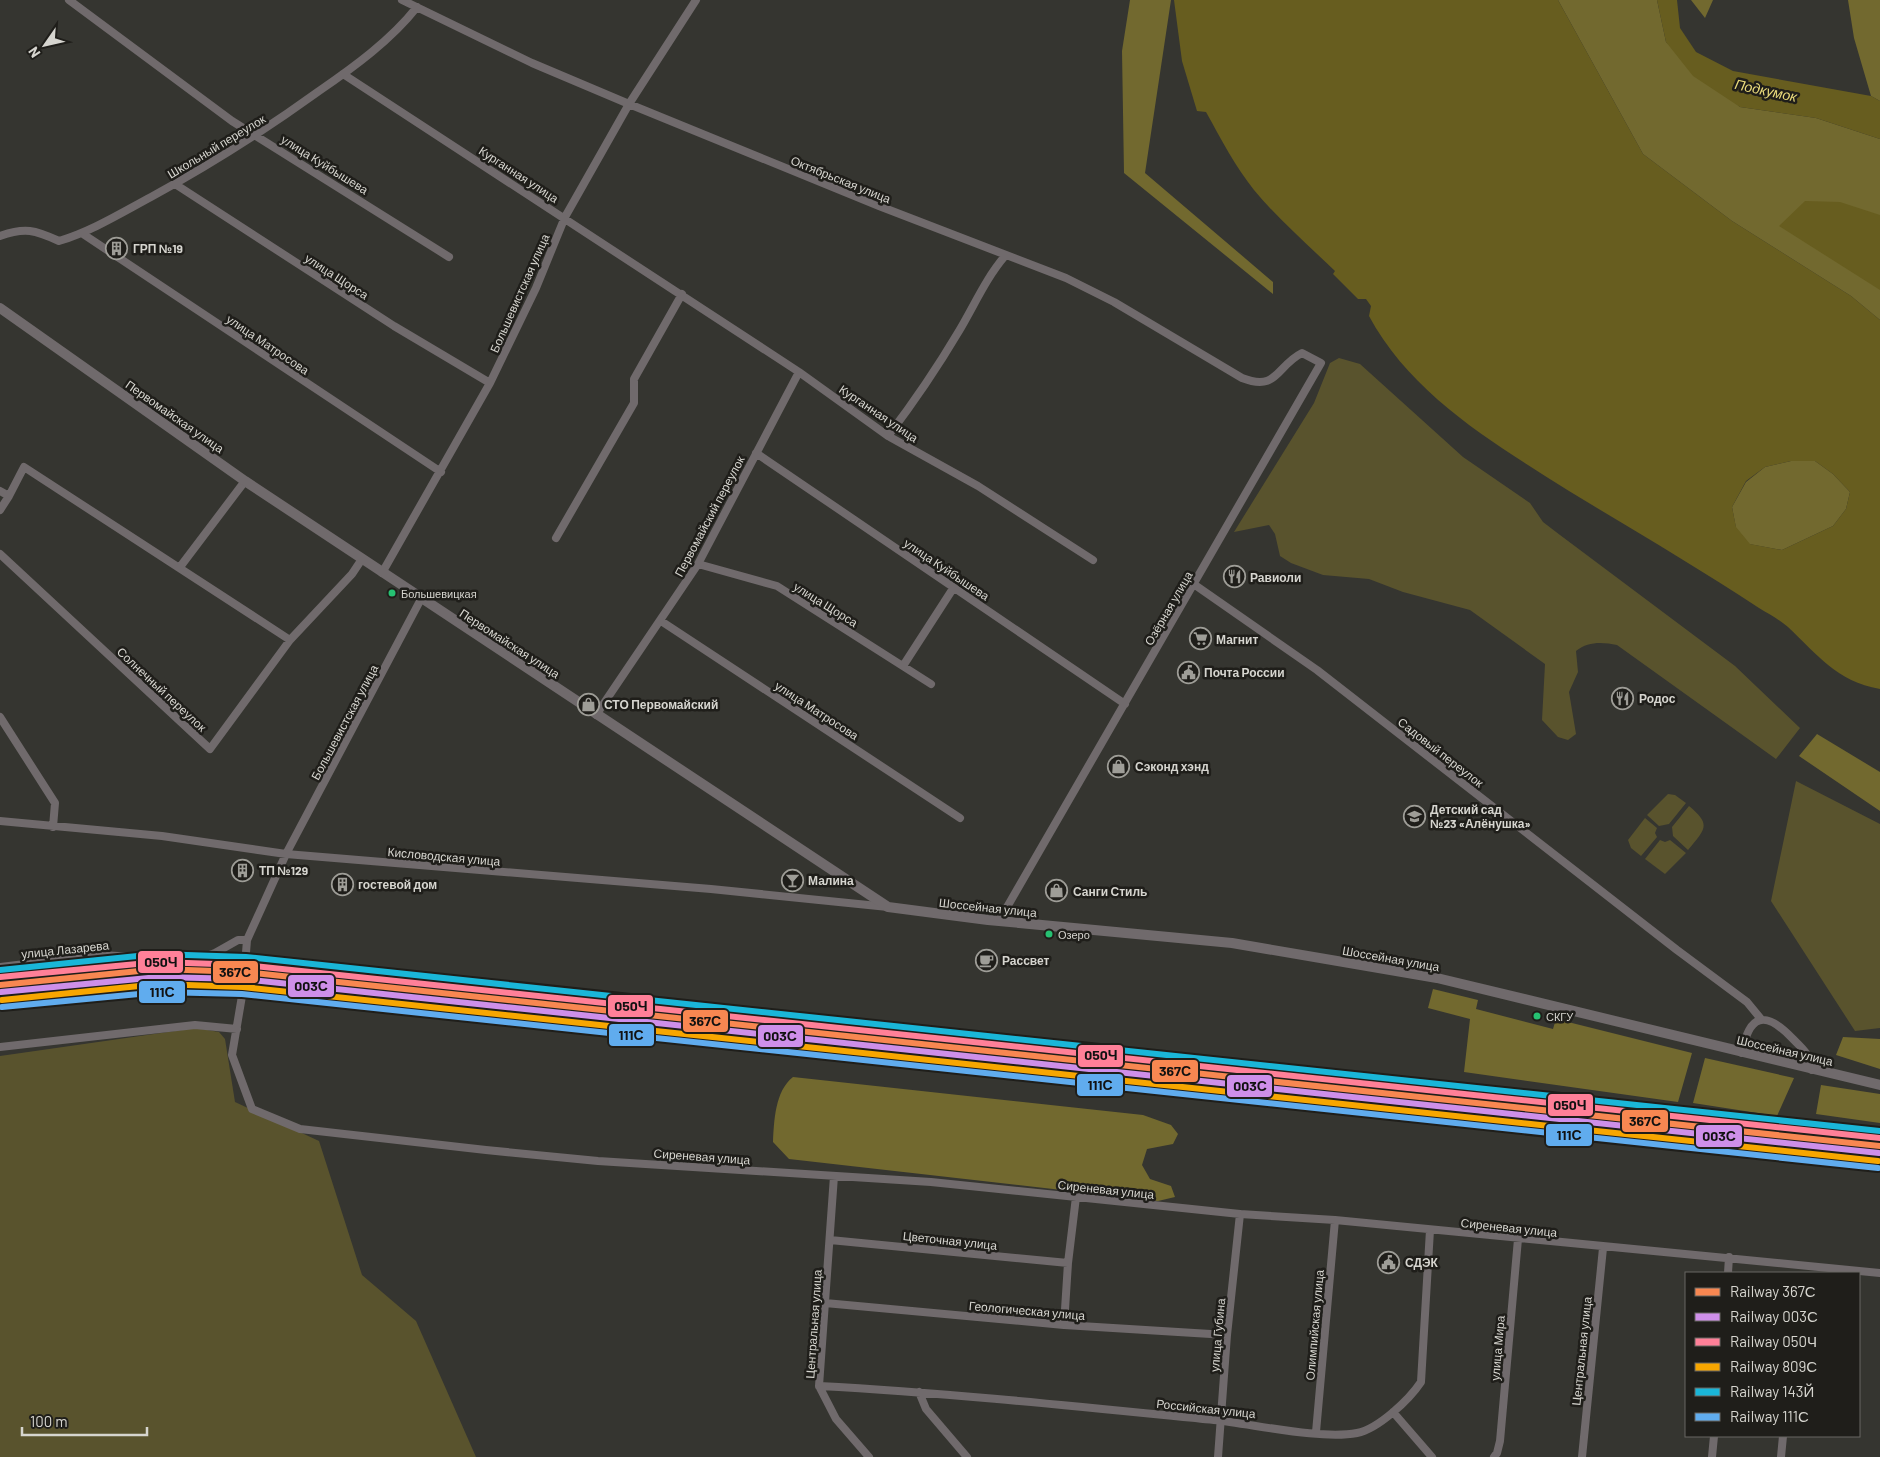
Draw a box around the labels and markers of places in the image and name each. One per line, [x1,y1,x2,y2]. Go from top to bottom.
building icon: ГРП №19 [105,236,129,260]
place label: ГРП №19 [133,241,183,255]
restaurant icon: Равиоли [1222,565,1246,589]
place label: Равиоли [1250,570,1301,584]
place label: Большевицкая [401,587,477,600]
marker: Большевицкая [387,588,397,598]
supermarket icon: Магнит [1188,627,1212,651]
place label: Магнит [1216,632,1258,646]
public building icon: Почта России [1176,660,1200,684]
place label: Почта России [1204,665,1285,679]
restaurant icon: Родос [1611,686,1635,710]
place label: Родос [1639,691,1676,706]
shop icon: СТО Первомайский [576,692,600,716]
place label: СТО Первомайский [604,697,718,712]
shop icon: Сэконд хэнд [1107,754,1131,778]
place label: Сэконд хэнд [1135,759,1209,774]
place label: Детский сад №23 «Алёнушка» [1430,802,1531,831]
school or university icon: Детский сад №23 «Алёнушка» [1402,804,1426,828]
building icon: ТП №129 [231,858,255,882]
place label: ТП №129 [259,863,308,877]
bar icon: Малина [780,868,804,892]
building icon: гостевой дом [330,872,354,896]
place label: Малина [808,873,854,887]
place label: гостевой дом [358,877,437,892]
shop icon: Санги Стиль [1045,879,1069,903]
place label: Санги Стиль [1073,884,1147,898]
place label: Озеро [1058,928,1090,941]
marker: Озеро [1044,929,1054,939]
cafe icon: Рассвет [974,948,998,972]
place label: Рассвет [1002,953,1050,967]
place label: СКГУ [1546,1010,1574,1023]
marker: СКГУ [1532,1011,1542,1021]
public building icon: СДЭК [1377,1250,1401,1274]
place label: СДЭК [1405,1255,1439,1270]

